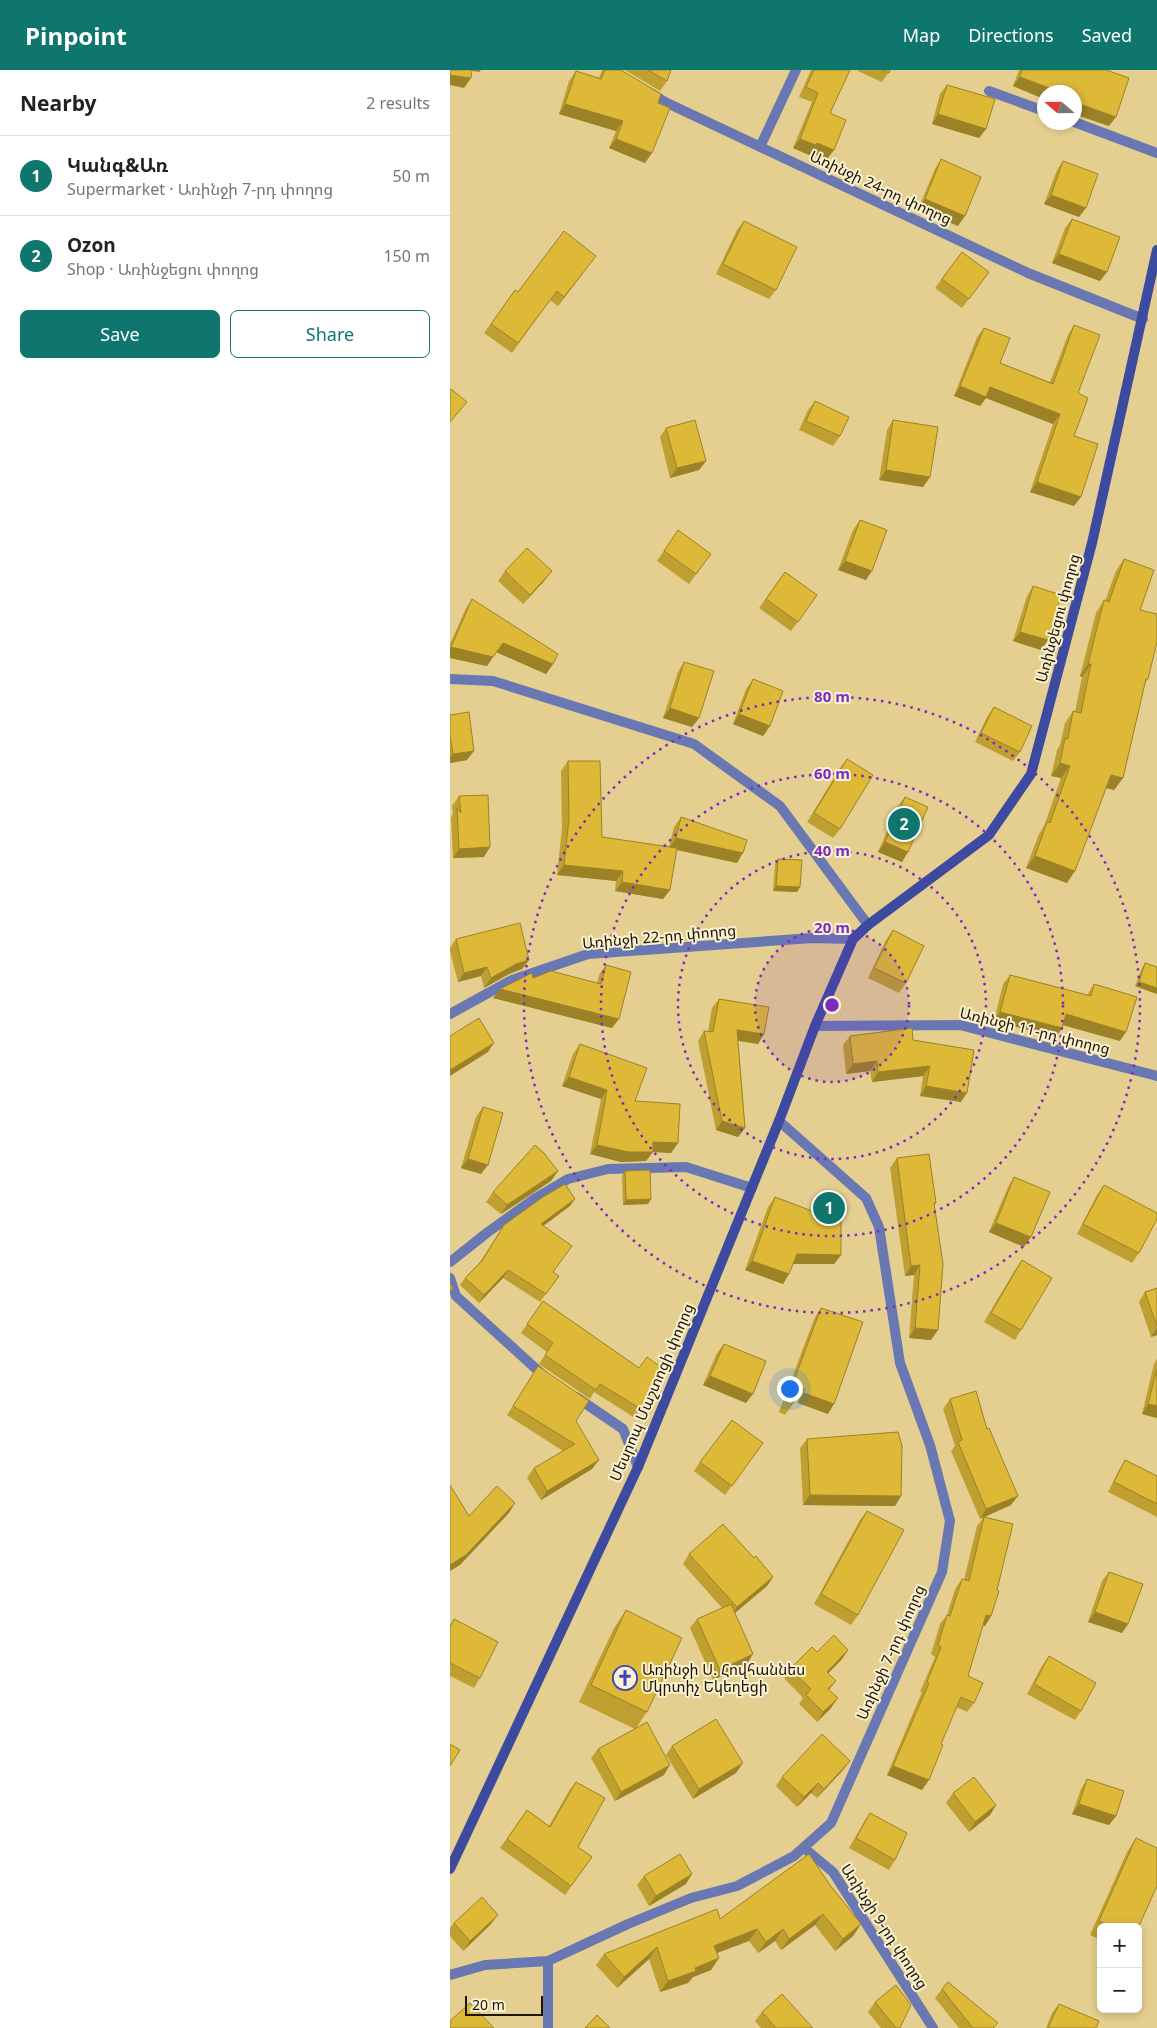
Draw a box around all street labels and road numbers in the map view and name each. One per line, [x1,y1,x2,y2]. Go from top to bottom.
street label: Առինջի 24-րդ փողոց [807,145,955,229]
street label: Առինջեցու փողոց [1030,551,1084,685]
street label: Առինջի 22-րդ փողոց [581,919,737,953]
street label: Առինջի 11-րդ փողոց [958,1002,1112,1058]
street label: Մեսրոպ Մաշտոցի փողոց [604,1300,698,1484]
street label: Առինջի 7-րդ փողոց [851,1581,929,1723]
street label: Առինջի 9-րդ փողոց [837,1859,933,1993]

